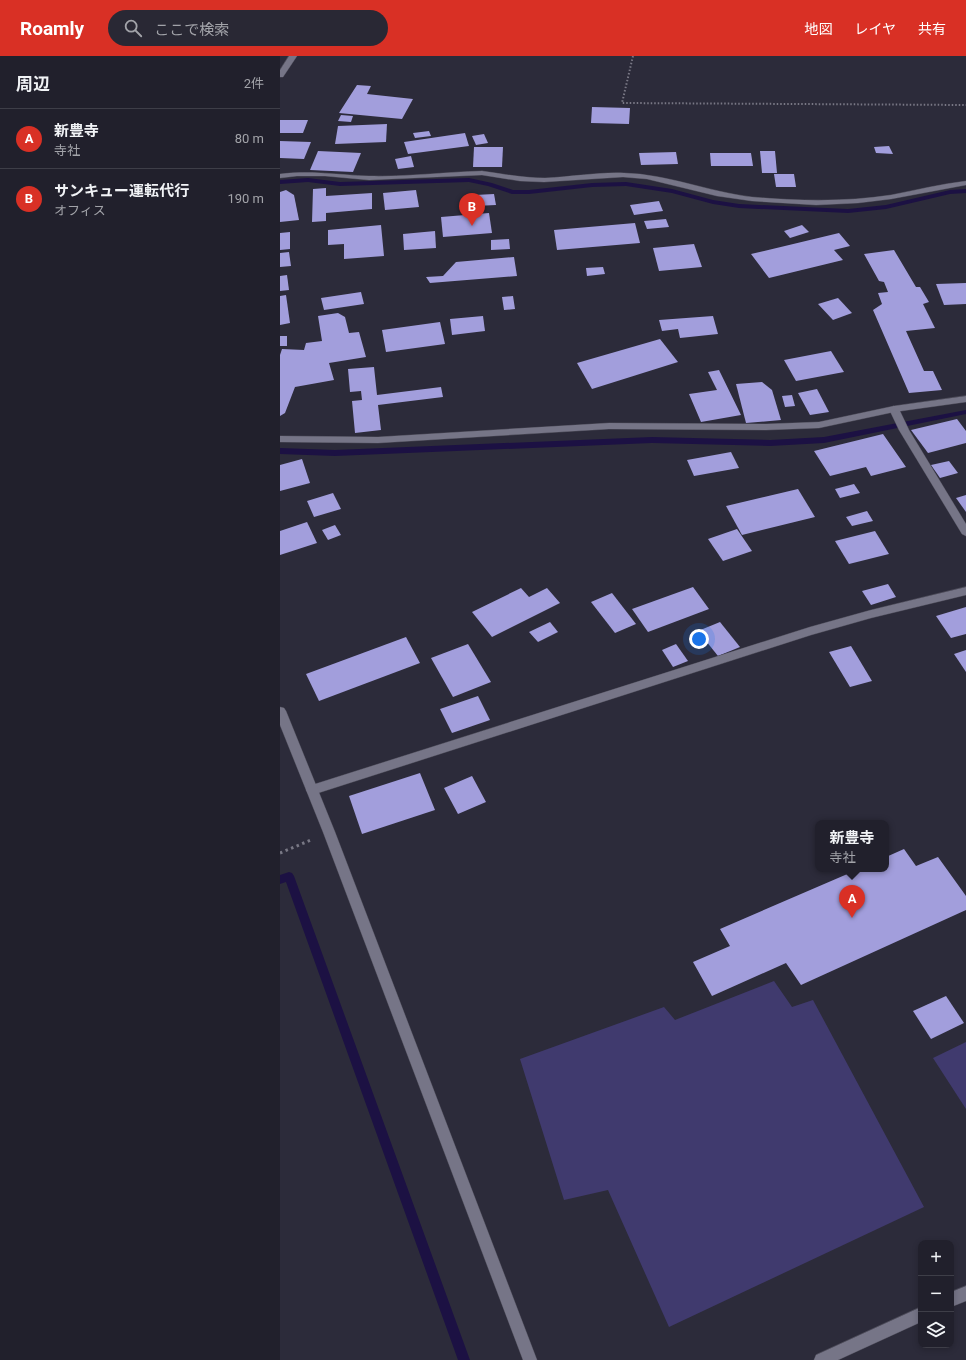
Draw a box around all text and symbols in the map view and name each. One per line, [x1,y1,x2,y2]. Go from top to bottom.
search box [108,10,388,46]
text: Roamly [20,17,84,40]
icon: search [122,17,144,39]
text: ここで検索 [154,21,229,39]
text: 地図 [804,21,832,37]
text: レイヤ [854,21,896,37]
text: 共有 [918,21,946,37]
text: 周辺 [16,74,50,94]
text: 2件 [244,76,264,91]
text: 新豊寺 [54,122,99,140]
text: A [25,131,33,146]
text: 80 m [235,131,264,146]
text: 寺社 [54,143,80,158]
text: サンキュー運転代行 [54,182,189,200]
text: B [25,191,33,206]
text: 190 m [227,191,264,206]
pin: B [459,193,485,226]
text: オフィス [54,203,106,218]
your location [689,629,709,649]
popup [815,820,889,872]
text: 新豊寺 [829,829,875,847]
text: 寺社 [829,850,856,865]
pin: A [839,885,865,918]
map controls [918,1240,954,1348]
button: + [918,1240,954,1276]
button: − [918,1276,954,1312]
button: layers [918,1312,954,1348]

